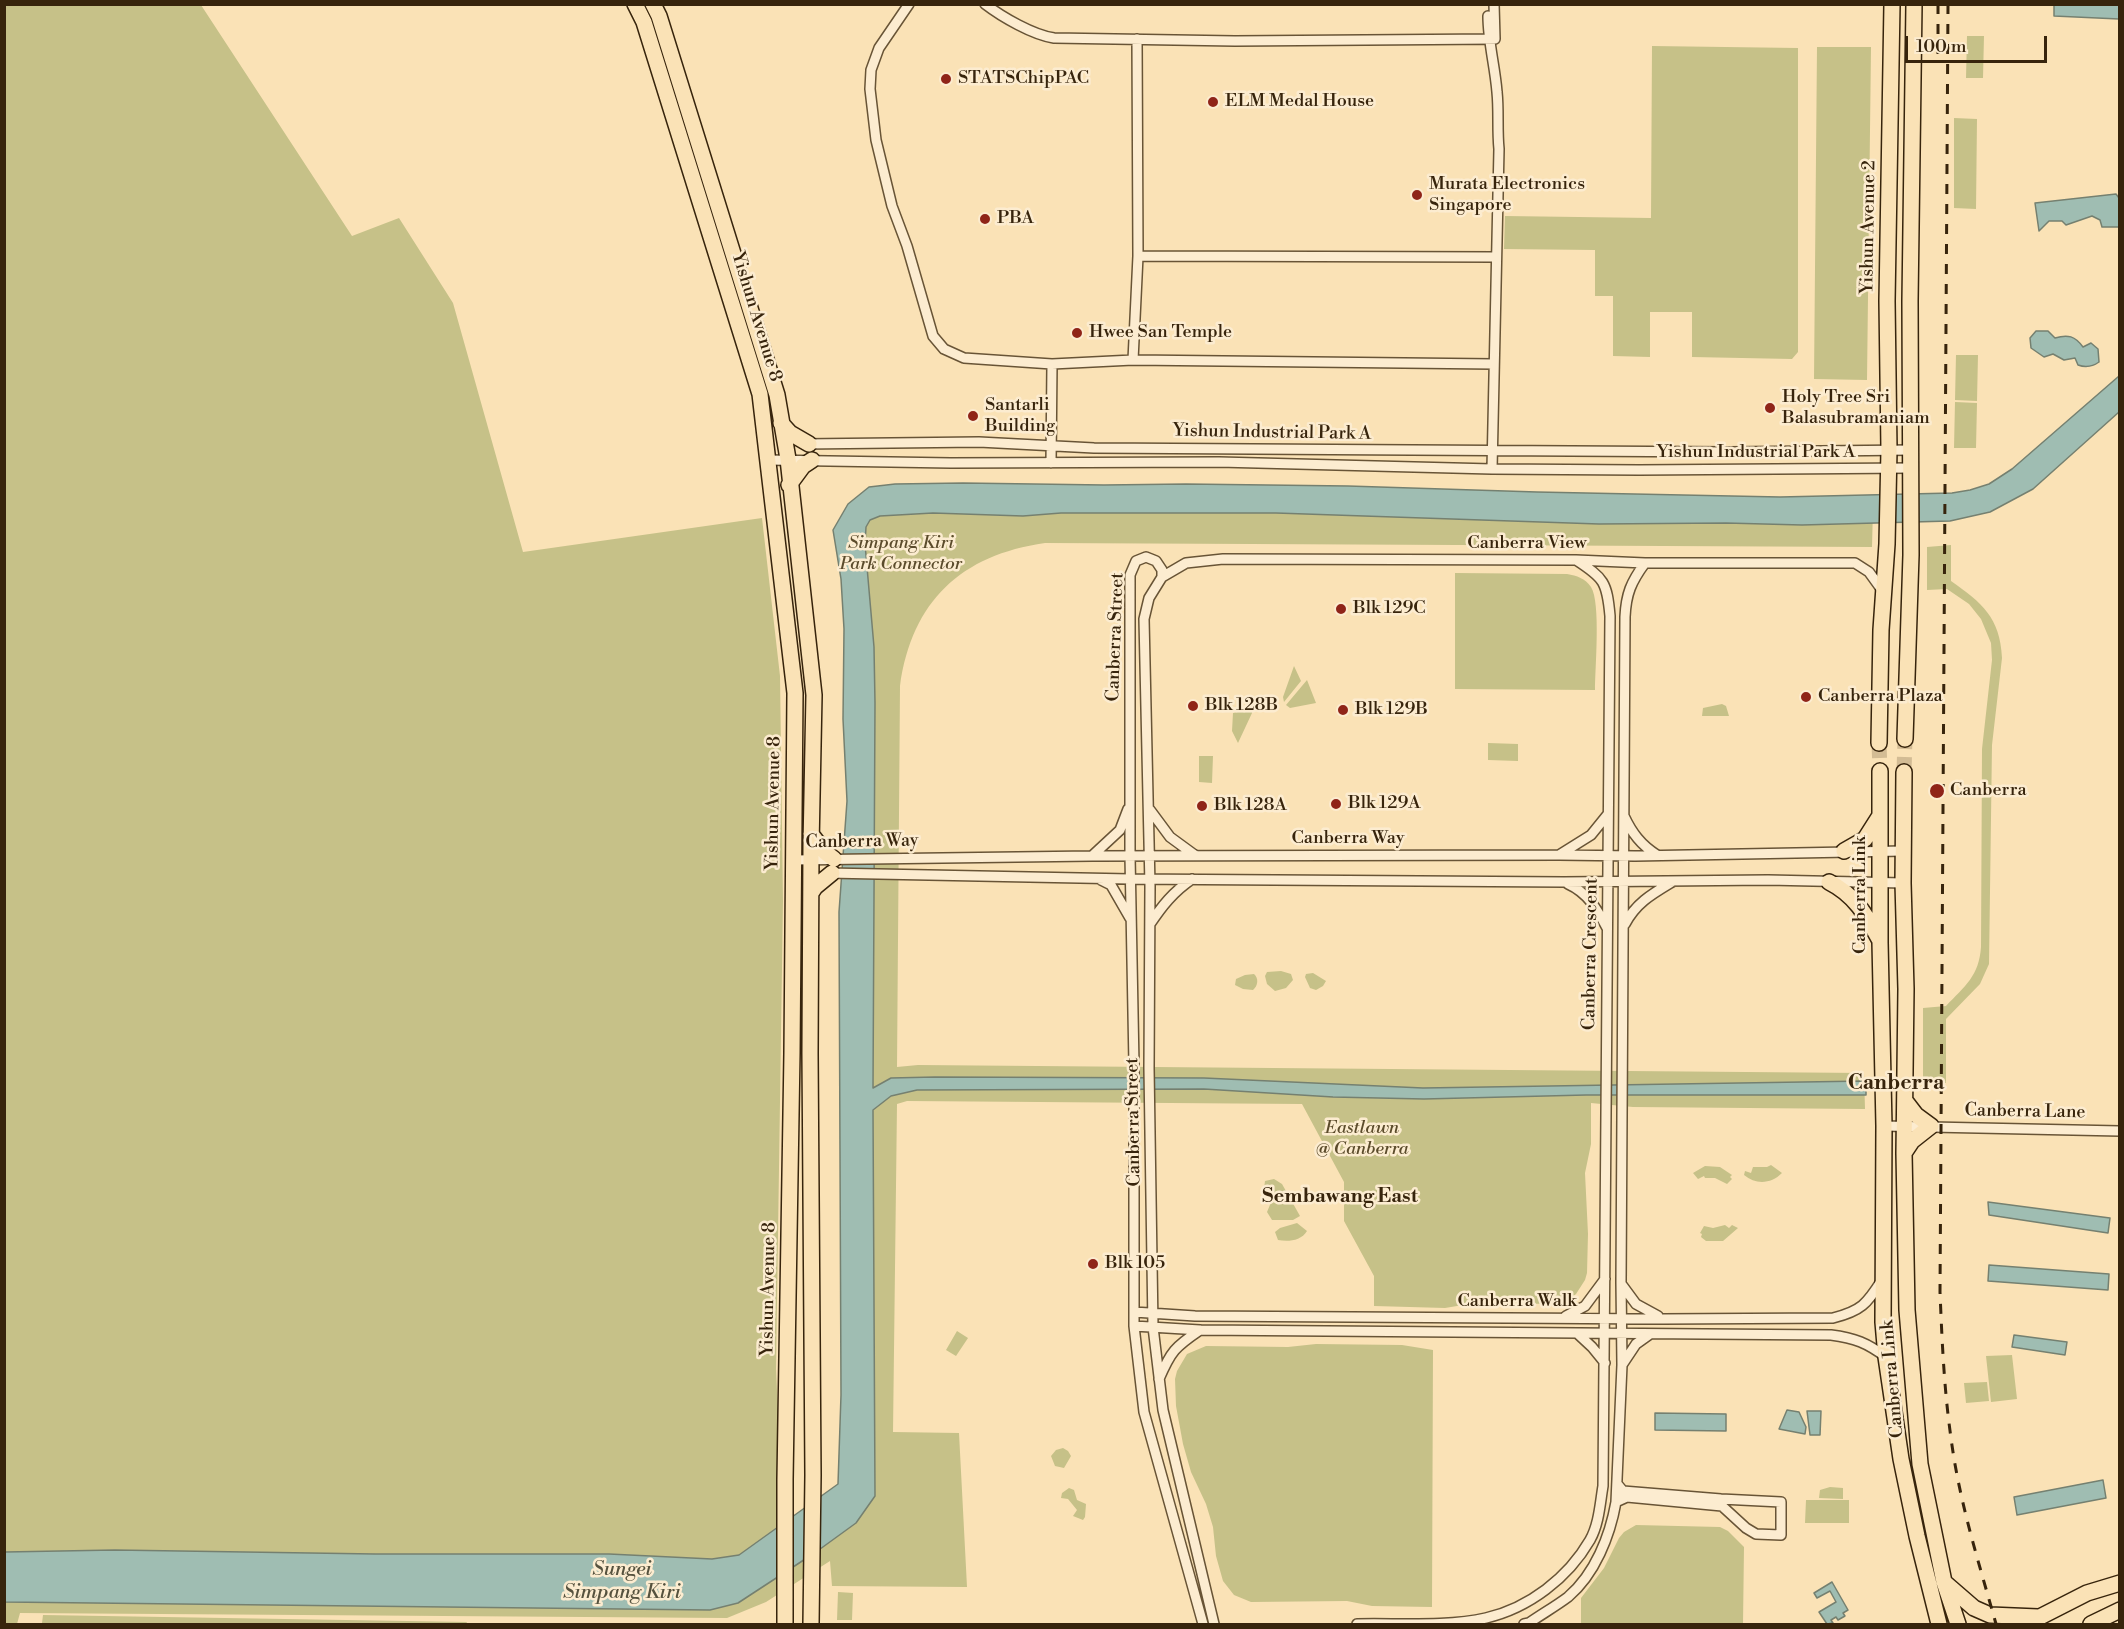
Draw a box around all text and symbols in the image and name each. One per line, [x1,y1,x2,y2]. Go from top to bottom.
scale bar [1908,24,2050,62]
text: 100 m [1916,35,1967,58]
place label: STATSChipPAC [958,68,1089,90]
marker: STATSChipPAC [939,72,953,86]
place label: ELM Medal House [1225,91,1374,113]
marker: ELM Medal House [1206,95,1220,109]
street label: Yishun Avenue 2 [1857,160,1881,294]
place label: Murata Electronics Singapore [1429,174,1585,216]
marker: Murata Electronics Singapore [1410,188,1424,202]
place label: PBA [997,208,1034,230]
marker: PBA [978,212,992,226]
street label: Yishun Avenue 8 [726,250,786,384]
place label: Hwee San Temple [1089,322,1232,344]
marker: Hwee San Temple [1070,326,1084,340]
place label: Holy Tree Sri Balasubramaniam [1782,387,1930,430]
place label: Santarli Building [985,395,1055,438]
marker: Holy Tree Sri Balasubramaniam [1763,401,1777,415]
marker: Santarli Building [966,409,980,423]
street label: Yishun Industrial Park A [1173,420,1371,446]
street label: Yishun Industrial Park A [1657,442,1855,464]
park label: Simpang Kiri Park Connector [840,533,962,576]
street label: Canberra View [1467,533,1587,555]
street label: Canberra Street [1103,572,1129,702]
place label: Blk 129C [1353,598,1426,620]
marker: Blk 129C [1334,602,1348,616]
place label: Canberra Plaza [1818,686,1943,708]
marker: Canberra Plaza [1799,690,1813,704]
place label: Blk 128B [1205,695,1278,717]
marker: Blk 128B [1186,699,1200,713]
place label: Blk 129B [1355,699,1428,721]
marker: Blk 129B [1336,703,1350,717]
street label: Yishun Avenue 8 [762,736,786,870]
place label: Canberra [1950,780,2026,802]
marker: Canberra [1928,782,1946,800]
place label: Blk 129A [1348,793,1421,815]
place label: Blk 128A [1214,795,1287,817]
marker: Blk 129A [1329,797,1343,811]
marker: Blk 128A [1195,799,1209,813]
street label: Canberra Way [1291,828,1405,850]
street label: Canberra Way [805,830,919,854]
street label: Canberra Link [1850,836,1872,954]
street label: Canberra Crescent [1579,878,1603,1030]
street label: Canberra Street [1122,1057,1146,1187]
district label: Canberra [1848,1071,1944,1097]
street label: Canberra Lane [1964,1100,2086,1124]
park label: Eastlawn @ Canberra [1315,1118,1409,1160]
district label: Sembawang East [1262,1185,1418,1209]
street label: Yishun Avenue 8 [757,1222,781,1356]
place label: Blk 105 [1105,1253,1165,1275]
marker: Blk 105 [1086,1257,1100,1271]
street label: Canberra Walk [1457,1291,1577,1313]
street label: Canberra Link [1877,1319,1909,1439]
water label: Sungei Simpang Kiri [563,1558,681,1605]

